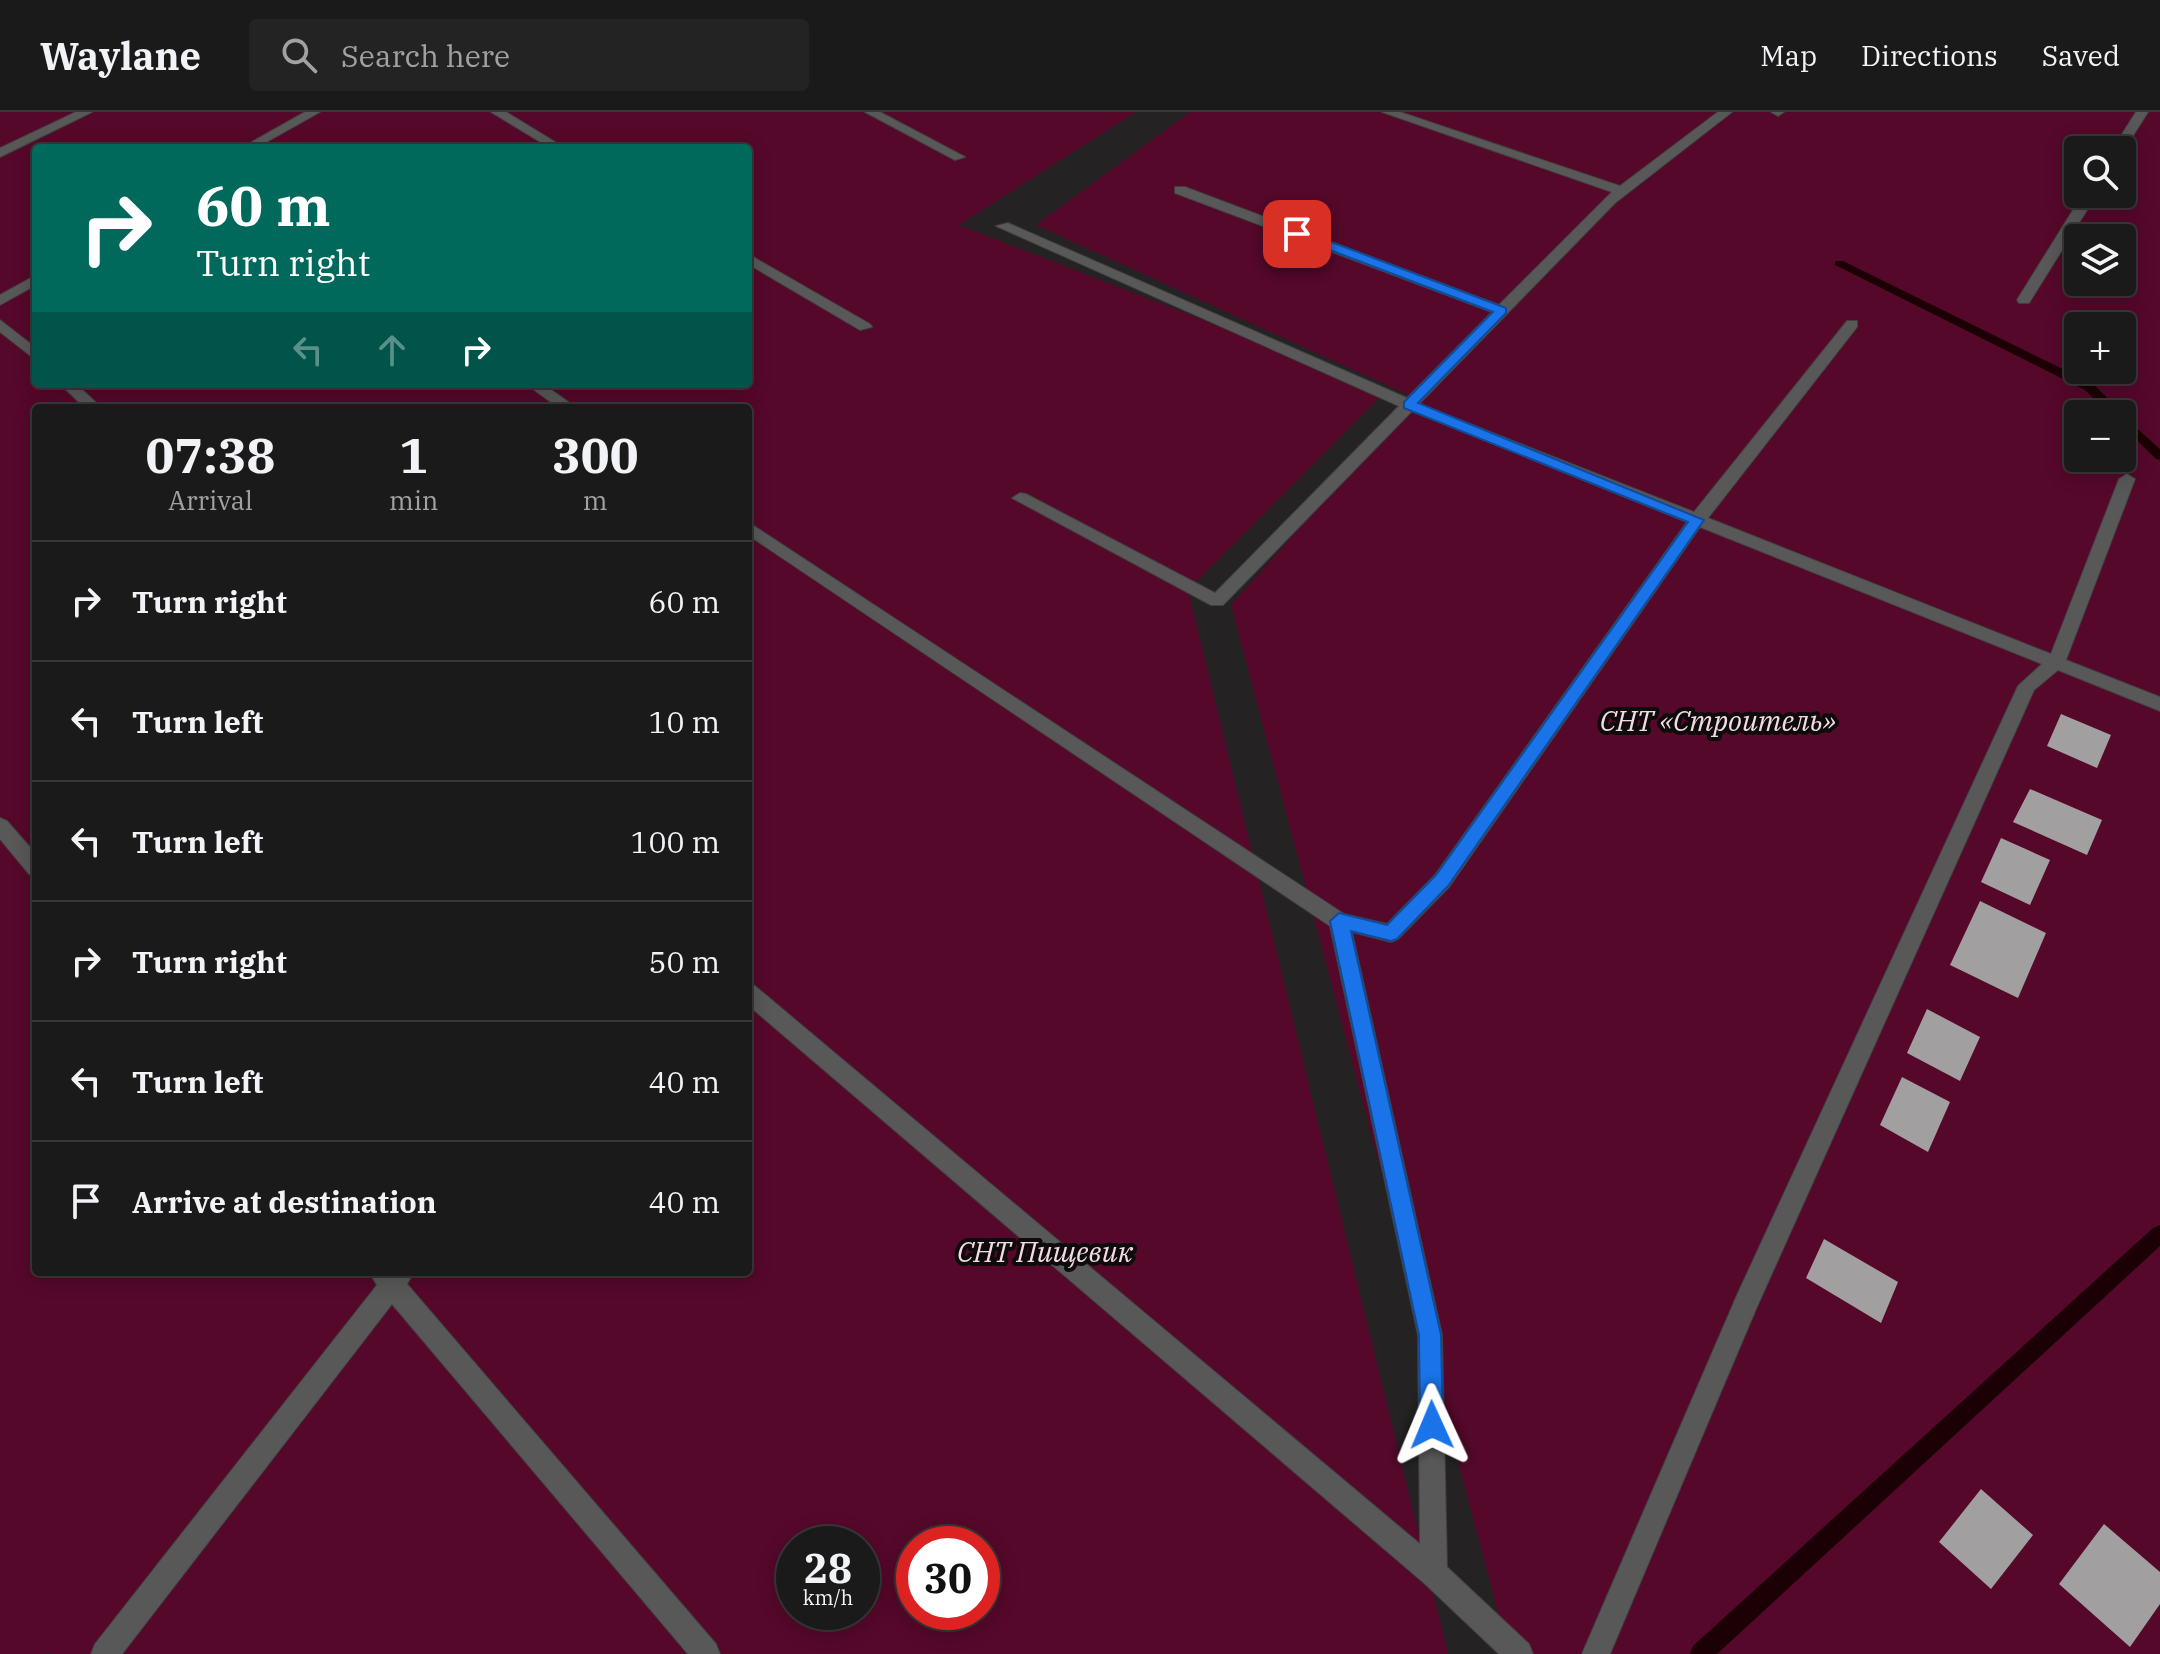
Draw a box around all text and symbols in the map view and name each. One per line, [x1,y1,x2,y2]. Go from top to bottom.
search box [249,19,809,91]
text: Waylane [40,31,201,80]
icon: search [277,33,321,77]
text: Search here [341,36,510,75]
text: Map [1760,37,1817,74]
text: Directions [1861,37,1998,74]
text: Saved [2042,37,2120,74]
map controls [2064,136,2136,472]
button: search [2064,136,2136,208]
text: 60 m [196,169,331,241]
icon: right [64,176,168,280]
pin [1263,200,1331,268]
icon: arrive [1275,212,1319,256]
button: layers [2064,224,2136,296]
text: Turn right [196,239,370,286]
button: + [2064,312,2136,384]
icon: left [286,328,330,372]
icon: ahead [370,328,414,372]
icon: right [454,328,498,372]
button: − [2064,400,2136,472]
text: 07:38 [146,424,275,486]
text: 1 [399,424,428,486]
text: 300 [552,424,638,486]
text: Arrival [168,483,253,517]
text: min [389,483,438,517]
text: m [583,483,608,517]
icon: right [64,579,108,623]
text: Turn right [132,582,287,621]
text: 60 m [648,582,720,621]
icon: left [64,699,108,743]
text: Turn left [132,702,264,741]
text: 10 m [648,702,720,741]
park label: СНТ «Строитель» [1600,702,1836,739]
icon: left [64,819,108,863]
text: Turn left [132,822,264,861]
text: 100 m [630,822,720,861]
icon: right [64,939,108,983]
text: Turn right [132,942,287,981]
text: 50 m [648,942,720,981]
icon: left [64,1059,108,1103]
text: Turn left [132,1062,264,1101]
text: 40 m [648,1062,720,1101]
icon: arrive [64,1179,108,1223]
text: Arrive at destination [132,1182,437,1221]
text: 40 m [648,1182,720,1221]
park label: СНТ Пищевик [957,1233,1134,1270]
position arrow [1390,1383,1474,1467]
speed limit sign: 30 [896,1526,1000,1630]
text: 28 [804,1542,852,1594]
text: km/h [803,1584,853,1611]

